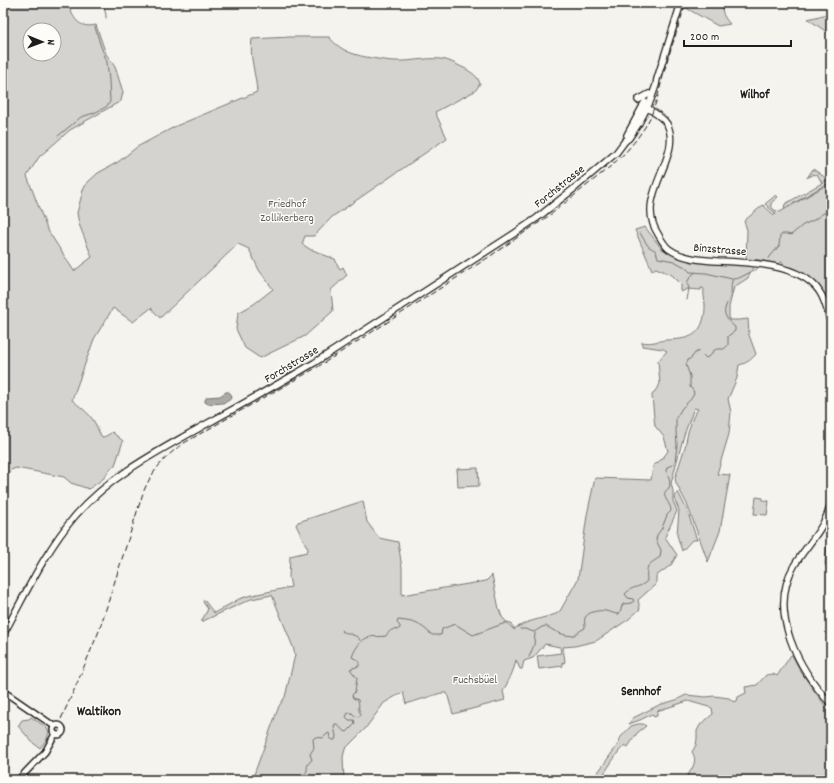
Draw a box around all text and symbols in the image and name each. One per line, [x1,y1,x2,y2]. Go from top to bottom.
north arrow [22,22,62,62]
scale bar [684,22,791,48]
text: 200 m [690,29,719,46]
text: N [42,39,58,46]
district label: Wilhof [740,86,771,105]
street label: Forchstrasse [531,162,589,213]
park label: Friedhof Zollikerberg [260,196,314,227]
street label: Binzstrasse [693,240,747,261]
street label: Forchstrasse [261,342,322,388]
park label: Fuchsbüel [453,672,497,689]
district label: Sennhof [621,683,662,702]
district label: Waltikon [77,702,122,722]

